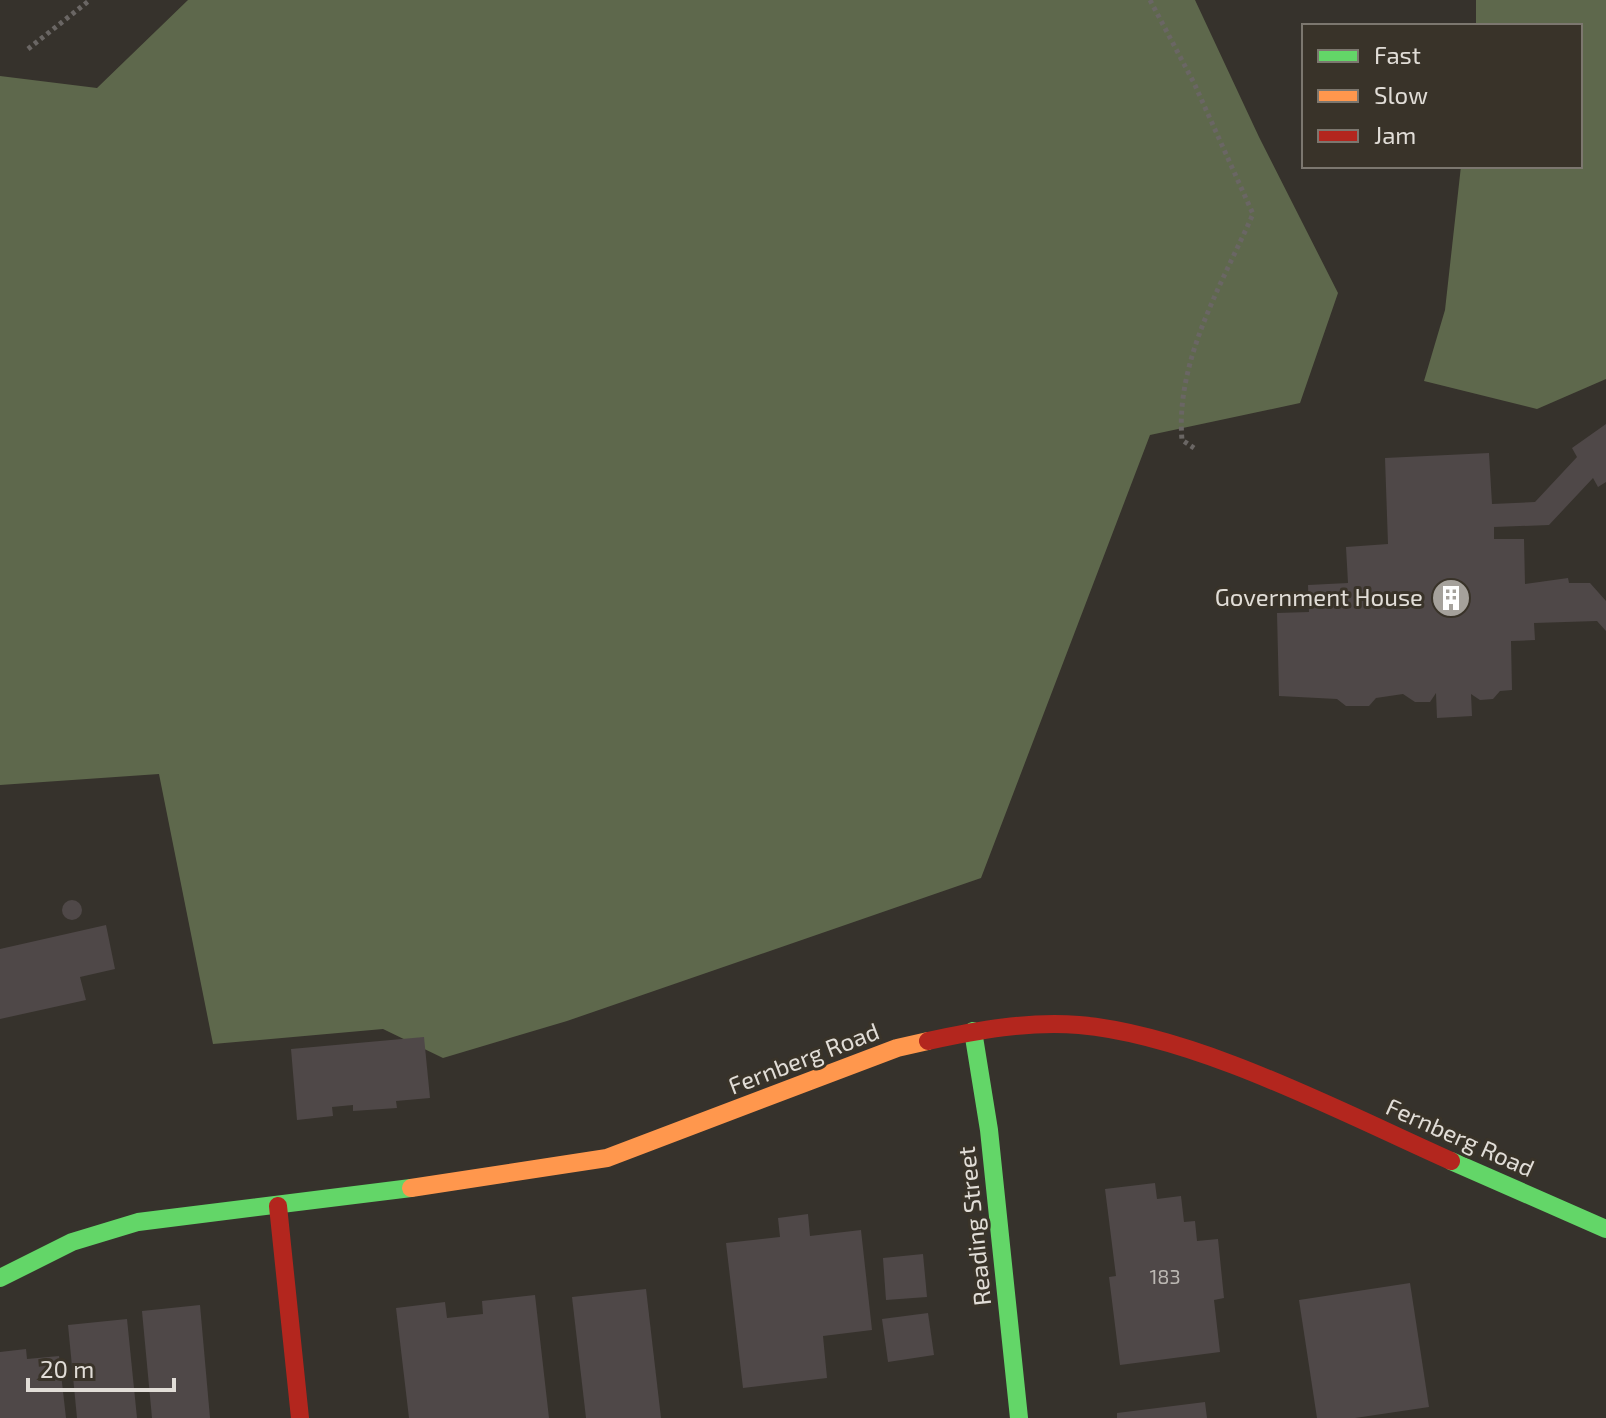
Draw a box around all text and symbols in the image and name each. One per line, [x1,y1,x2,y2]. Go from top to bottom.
legend [1302,24,1582,168]
text: Fast [1374,40,1421,69]
text: Slow [1374,80,1428,109]
text: Jam [1374,120,1416,149]
building icon: Government House [1430,577,1472,619]
place label: Government House [1215,582,1423,611]
street label: Fernberg Road [724,1016,883,1100]
street label: Fernberg Road [1382,1091,1539,1182]
street label: Reading Street [951,1145,996,1307]
house number: 183 [1149,1264,1181,1288]
scale bar [28,1342,174,1392]
text: 20 m [40,1354,94,1383]

